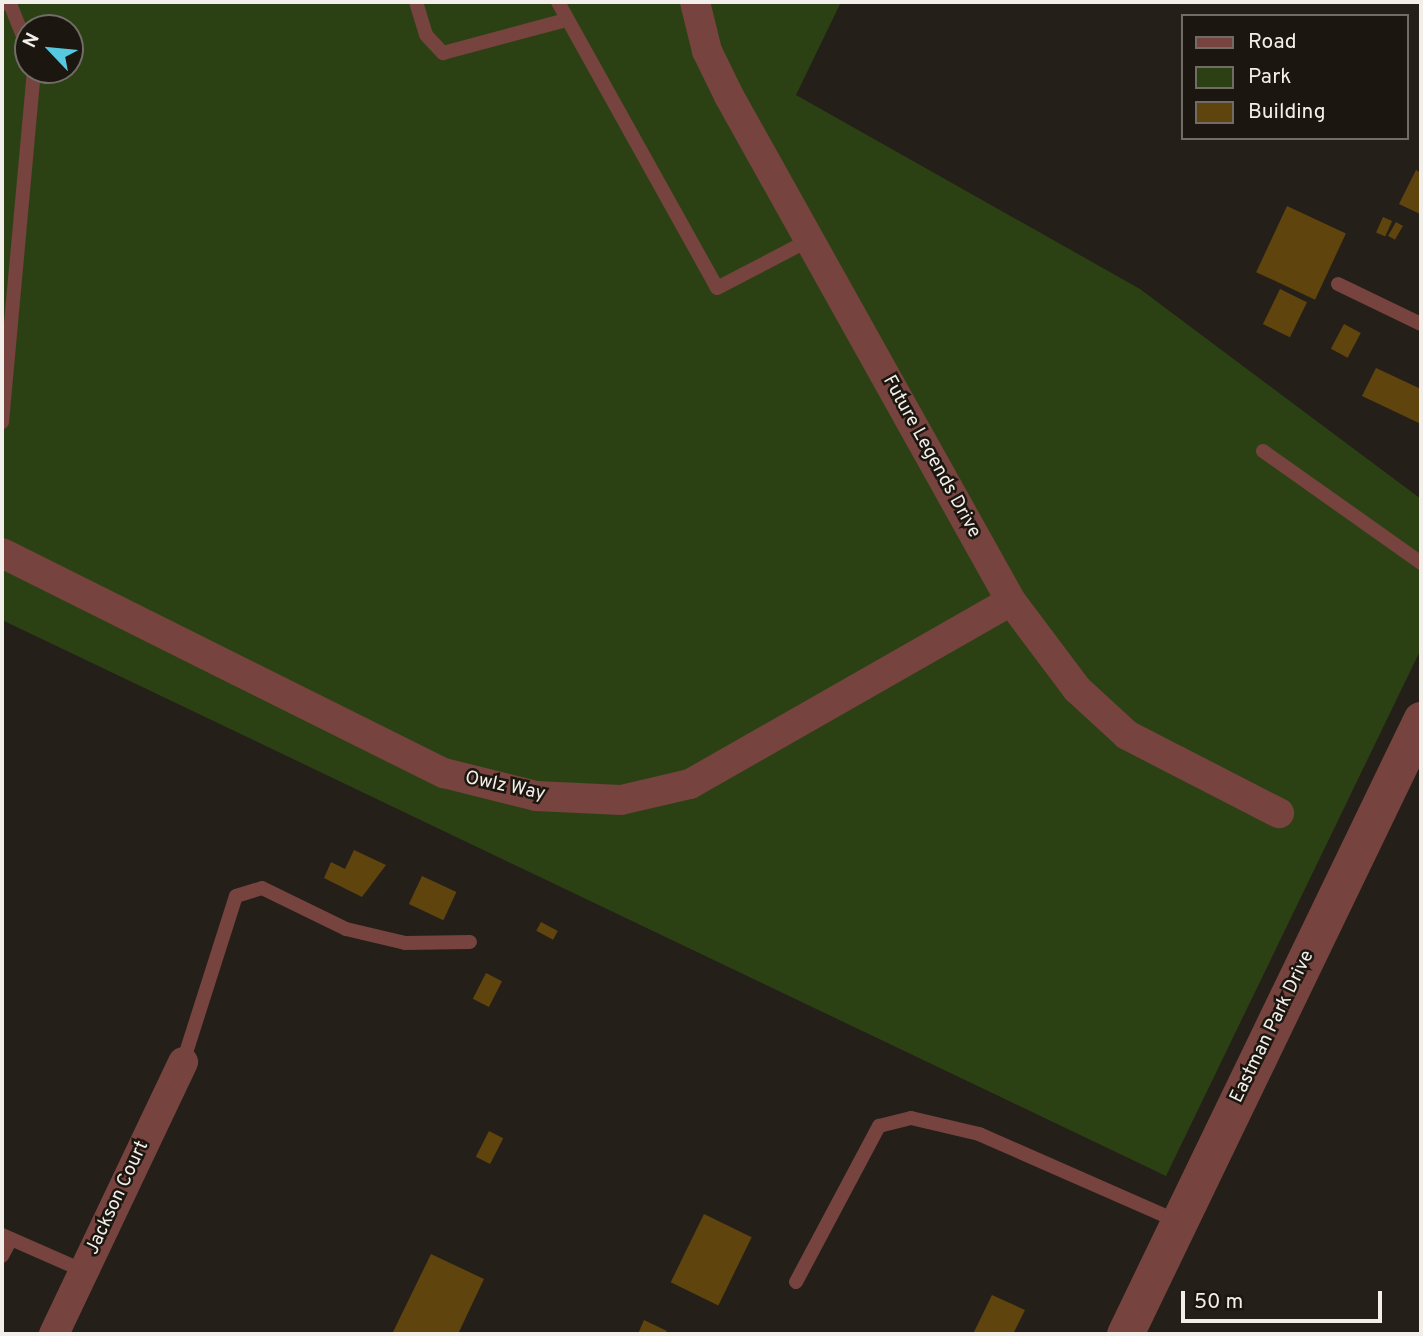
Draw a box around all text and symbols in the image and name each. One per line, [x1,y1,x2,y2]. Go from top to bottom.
north arrow [14,14,84,84]
legend [1182,14,1409,140]
text: N [18,29,46,52]
text: Road [1248,29,1297,56]
text: Park [1248,64,1291,91]
text: Building [1248,99,1326,126]
street label: Future Legends Drive [877,372,985,542]
street label: Owlz Way [463,767,547,807]
street label: Eastman Park Drive [1226,947,1320,1107]
street label: Jackson Court [82,1137,154,1259]
scale bar [1185,1276,1386,1320]
text: 50 m [1194,1289,1243,1316]

